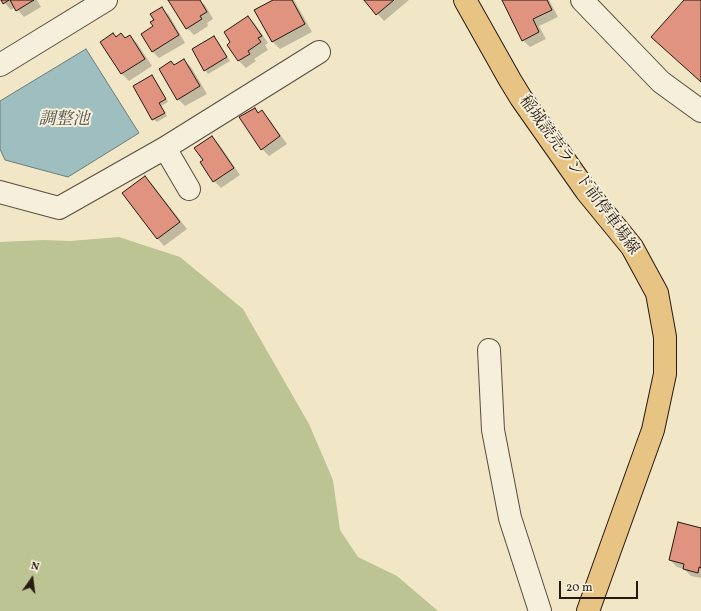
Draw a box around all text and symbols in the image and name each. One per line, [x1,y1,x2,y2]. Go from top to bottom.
street label: 稲城読売ランド前停車場線 [514,93,642,259]
water label: 調整池 [39,111,89,131]
north arrow [12,559,52,599]
text: N [29,559,41,575]
scale bar [561,573,640,599]
text: 20 m [566,580,593,596]

